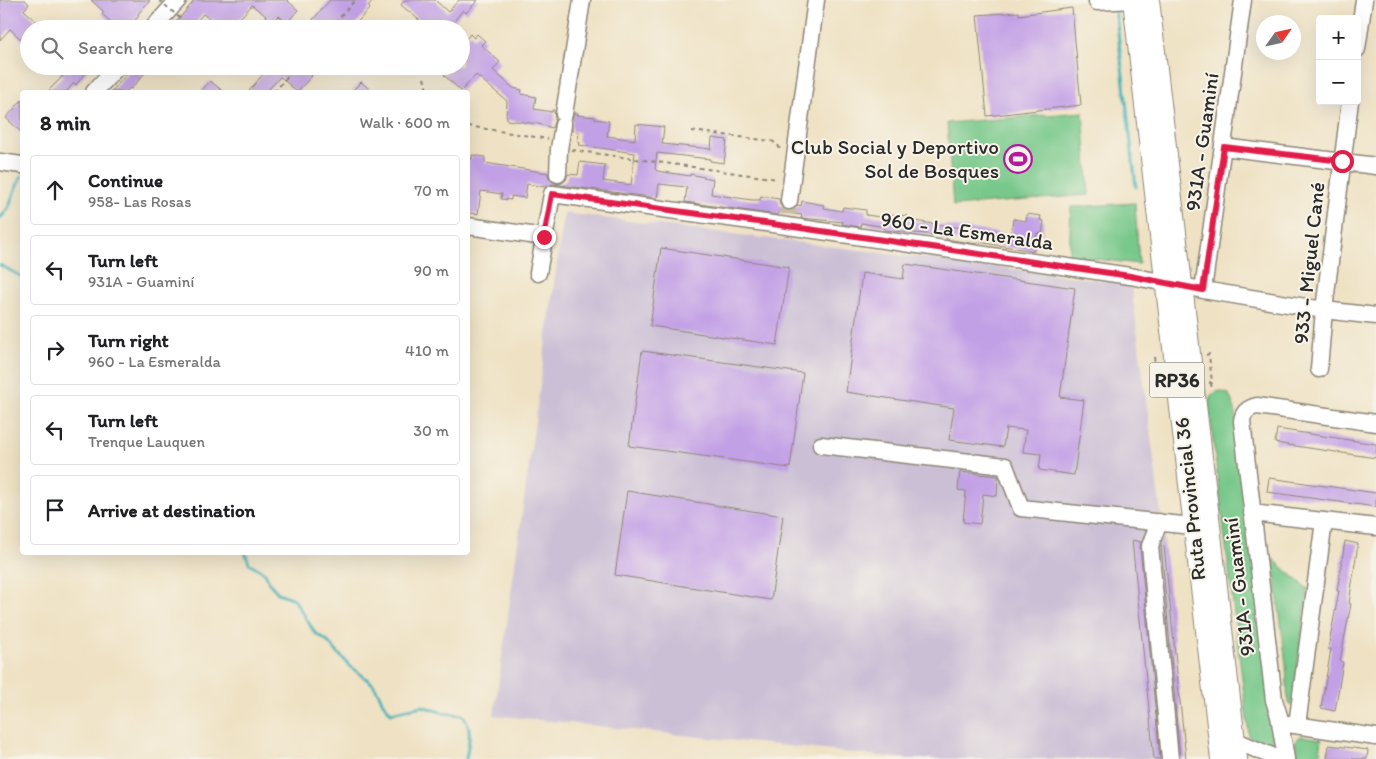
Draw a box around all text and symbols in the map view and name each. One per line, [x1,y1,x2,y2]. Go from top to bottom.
north arrow [1256,15,1301,60]
map controls [1316,15,1361,105]
button: + [1316,15,1361,60]
search box [20,20,470,75]
icon: search [38,34,66,62]
text: Search here [78,36,173,59]
button: − [1316,60,1361,105]
street label: 931A - Guaminí [1179,71,1224,213]
text: 8 min [40,110,90,135]
text: Walk · 600 m [360,113,450,132]
place label: Club Social y Deportivo Sol de Bosques [791,134,999,183]
sports icon: Club Social y Deportivo Sol de Bosques [1003,144,1033,174]
route start [1331,150,1354,173]
text: Continue [88,169,163,192]
icon: ahead [41,176,69,204]
text: 70 m [414,181,449,200]
street label: 933 - Miguel Cané [1288,181,1329,345]
text: 958- Las Rosas [88,192,191,211]
street label: 960 - La Esmeralda [879,206,1055,255]
route end [533,226,556,249]
text: Turn left [88,249,158,272]
icon: left [41,256,69,284]
text: 90 m [414,261,449,280]
text: 931A - Guaminí [88,272,194,291]
text: Turn right [88,329,169,352]
icon: right [41,336,69,364]
text: 410 m [405,341,449,360]
text: 960 - La Esmeralda [88,352,221,371]
road number: RP36 [1150,362,1204,398]
text: Turn left [88,409,158,432]
icon: left [41,416,69,444]
street label: Ruta Provincial 36 [1169,416,1210,582]
text: 30 m [413,421,449,440]
text: Trenque Lauquen [88,432,205,451]
icon: arrive [41,496,69,524]
text: Arrive at destination [88,499,255,522]
street label: 931A - Guaminí [1218,516,1259,658]

